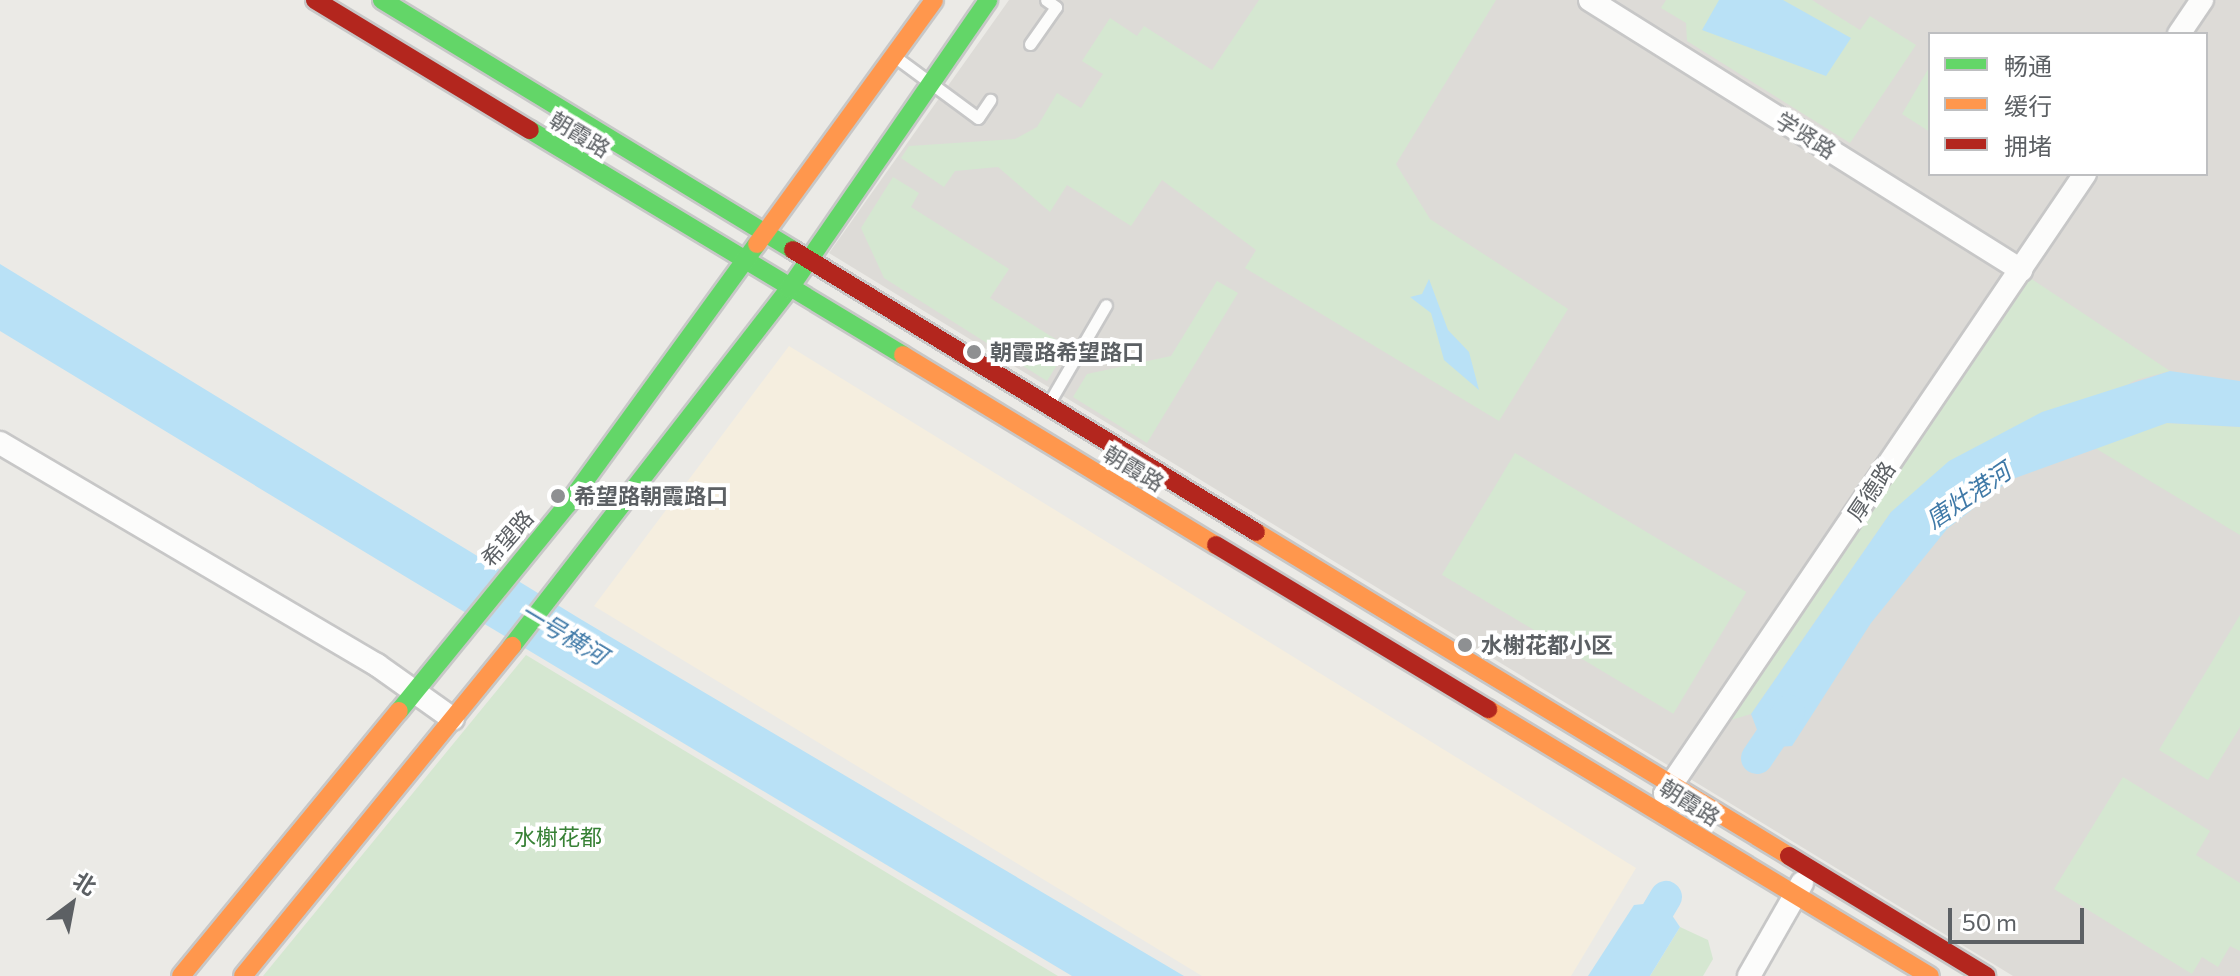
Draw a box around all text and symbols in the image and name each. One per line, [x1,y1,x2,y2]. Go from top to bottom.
legend [1928,32,2208,176]
text: 畅通 [2004,51,2052,80]
text: 缓行 [2004,91,2052,120]
street label: 朝霞路 [545,106,615,162]
street label: 学贤路 [1771,106,1841,164]
text: 拥堵 [2004,131,2052,160]
place label: 朝霞路希望路口 [990,339,1144,365]
marker: 朝霞路希望路口 [965,343,983,361]
street label: 朝霞路 [1099,440,1169,496]
street label: 厚德路 [1842,456,1900,526]
water label: 唐灶港河 [1920,456,2016,534]
place label: 希望路朝霞路口 [574,483,728,509]
marker: 希望路朝霞路口 [549,487,567,505]
street label: 希望路 [475,504,539,572]
water label: 一号横河 [515,596,613,670]
place label: 水榭花都小区 [1481,632,1613,658]
marker: 水榭花都小区 [1456,636,1474,654]
street label: 朝霞路 [1655,773,1725,831]
park label: 水榭花都 [514,824,602,850]
north arrow [32,864,112,944]
text: 北 [68,866,101,901]
scale bar [1952,892,2088,942]
text: 50 m [1962,907,2017,936]

